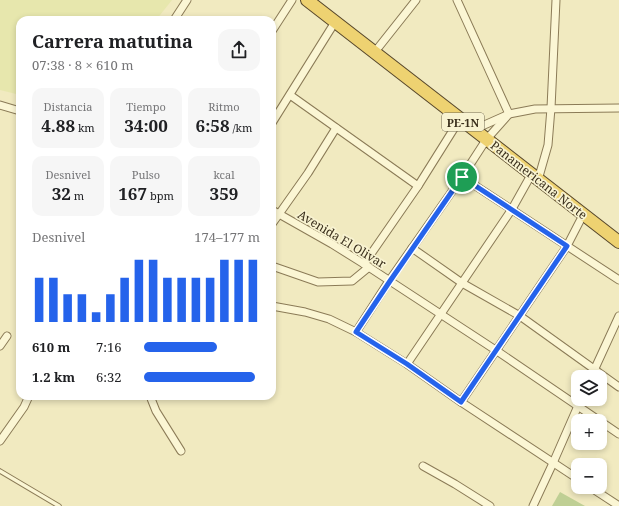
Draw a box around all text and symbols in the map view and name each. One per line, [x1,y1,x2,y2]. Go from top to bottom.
text: Carrera matutina [32,29,193,53]
button: share [218,29,260,71]
text: 07:38 · 8 × 610 m [32,56,134,74]
text: Distancia [44,99,92,114]
text: Tiempo [126,99,166,114]
text: Ritmo [208,99,240,114]
road number: PE-1N [442,113,484,131]
text: 4.88 [41,114,75,137]
text: 34:00 [124,114,168,137]
text: 6:58 [196,114,230,137]
text: km [75,120,95,135]
text: /km [230,120,252,135]
street label: Panamericana Norte [487,137,591,223]
pin [445,160,479,194]
icon: arrive [451,166,473,188]
text: Desnivel [45,167,91,182]
text: Pulso [132,167,160,182]
text: kcal [213,167,235,182]
text: 32 [52,182,71,205]
text: 167 [118,182,147,205]
text: 359 [210,182,238,205]
text: m [71,188,84,203]
text: bpm [147,188,174,203]
street label: Avenida El Olivar [295,206,390,272]
text: Desnivel [32,228,85,246]
text: 174–177 m [194,228,260,246]
text: 610 m [32,338,70,356]
text: 7:16 [96,338,122,356]
text: 1.2 km [32,368,75,386]
text: 6:32 [96,368,122,386]
map controls [571,370,607,494]
button: layers [571,370,607,406]
button: + [571,414,607,450]
button: − [571,458,607,494]

